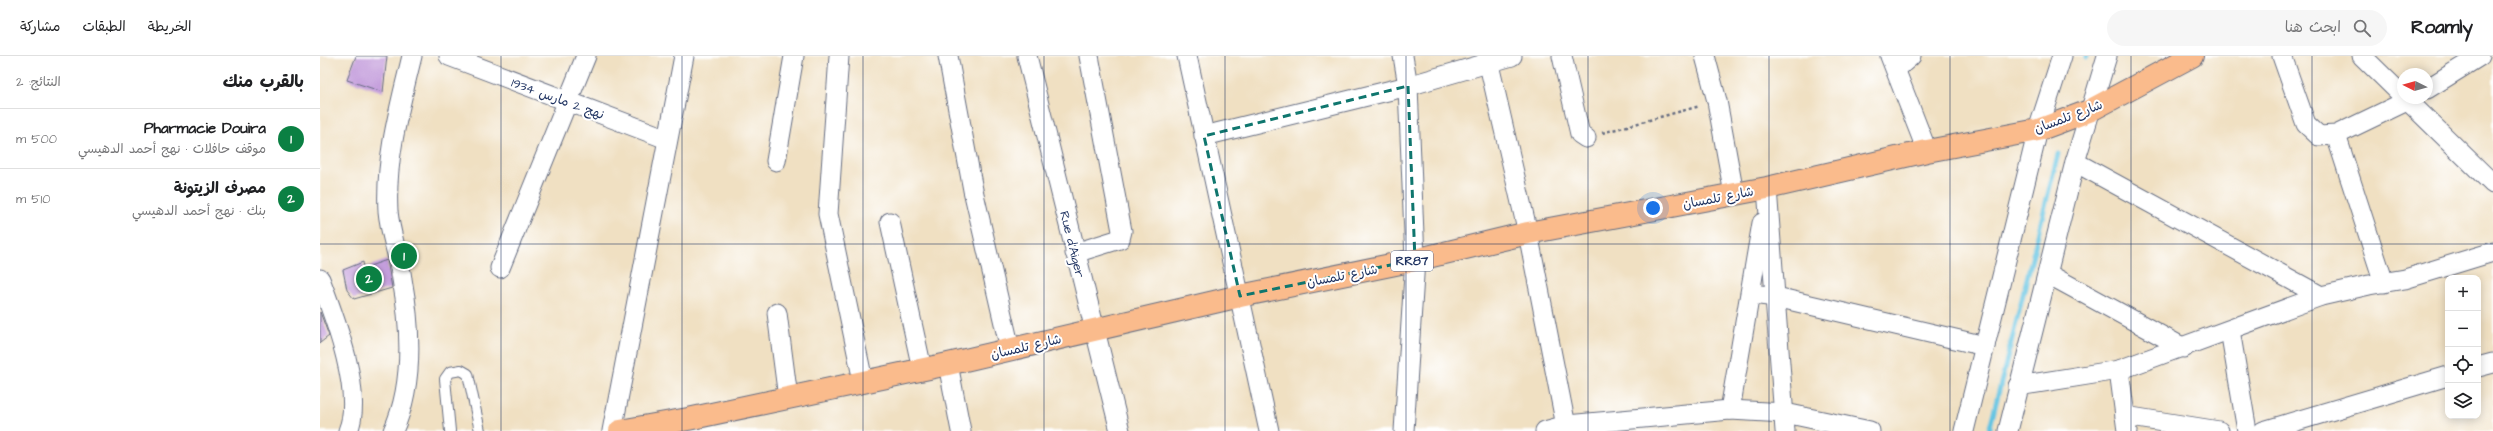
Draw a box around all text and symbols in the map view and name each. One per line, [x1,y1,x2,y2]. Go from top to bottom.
search box [2107,10,2387,46]
text: Roamly [2411,14,2473,41]
text: مشاركة [20,17,60,37]
text: الطبقات [82,17,126,37]
text: الخريطة [148,17,191,37]
text: ابحث هنا [2285,17,2341,38]
icon: search [2351,17,2373,39]
north arrow [2397,68,2433,104]
text: بالقرب منك [223,70,304,94]
text: النتائج: 2 [16,73,61,91]
street label: نهج 2 مارس 1934 [509,74,607,124]
street label: شارع تلمسان [2032,96,2105,138]
text: Pharmacie Douira [144,118,266,139]
text: 500 m [16,130,57,148]
text: 1 [290,130,292,148]
text: موقف حافلات · نهج أحمد الدهيسي [78,140,266,158]
text: مصرف الزيتونة [174,178,266,199]
street label: شارع تلمسان [1681,182,1755,214]
text: 510 m [16,190,50,208]
text: 2 [287,190,295,208]
your location [1643,198,1663,218]
text: بنك · نهج أحمد الدهيسي [132,202,266,220]
street label: Rue d'Aiger [1054,209,1089,280]
pin: 1 [391,241,417,271]
road number: RR87 [1391,251,1433,271]
street label: شارع تلمسان [1305,260,1379,292]
pin: 2 [356,264,382,294]
map controls [2445,275,2481,419]
button: + [2445,275,2481,311]
button: − [2445,311,2481,347]
street label: شارع تلمسان [989,330,1063,364]
button: locate [2445,347,2481,383]
button: layers [2445,383,2481,419]

